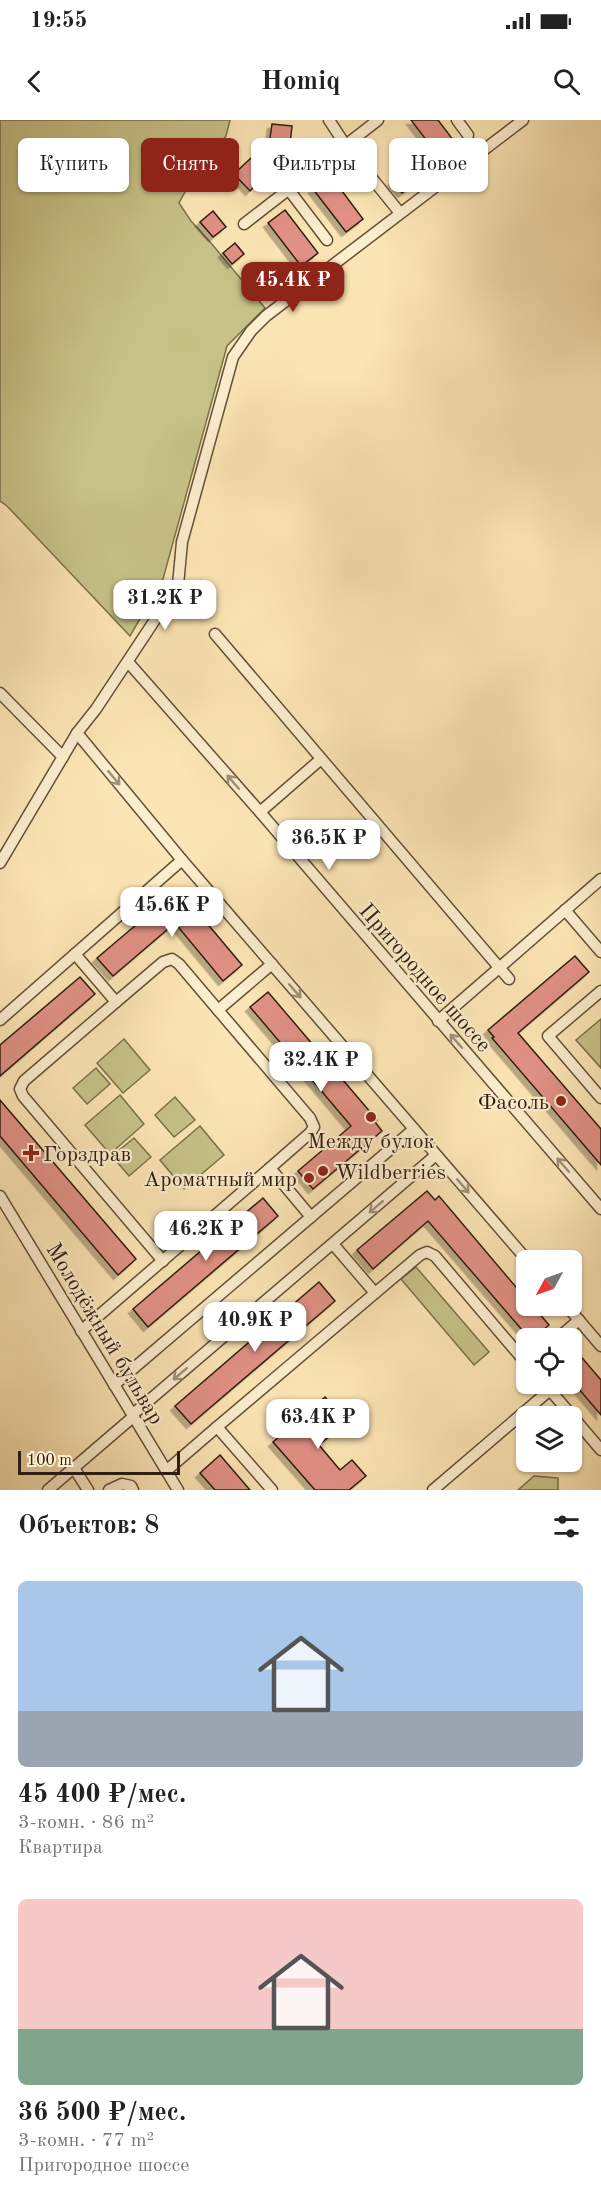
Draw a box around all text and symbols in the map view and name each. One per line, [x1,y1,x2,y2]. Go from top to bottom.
text: 19:55 [30,10,87,32]
icon: back [18,65,51,98]
icon: search [550,65,583,98]
text: Homiq [261,68,340,95]
chip: Купить [18,138,129,192]
chip: Снять [141,138,239,192]
chip: Фильтры [251,138,377,192]
chip: Новое [389,138,488,192]
pin: 45.4K ₽ [238,262,348,313]
text: 45.4K ₽ [255,271,331,291]
pin: 31.2K ₽ [110,580,220,631]
text: 31.2K ₽ [127,589,203,609]
one-way arrow [107,770,121,785]
one-way arrow [226,774,240,789]
pin: 36.5K ₽ [274,820,384,871]
text: 36.5K ₽ [291,829,367,849]
pin: 45.6K ₽ [117,887,227,938]
text: 45.6K ₽ [134,896,210,916]
street label: Пригородное шоссе [354,900,495,1057]
one-way arrow [288,983,302,998]
one-way arrow [449,1034,463,1049]
pin: 32.4K ₽ [266,1042,376,1093]
text: 32.4K ₽ [283,1051,359,1071]
place label: Фасоль [478,1092,549,1114]
marker: Фасоль [554,1094,568,1108]
marker: Между булок [364,1110,378,1124]
place label: Между булок [307,1131,435,1153]
place label: Горздрав [43,1144,131,1166]
marker: Горздрав [24,1146,38,1160]
one-way arrow [556,1158,570,1173]
place label: Wildberries [335,1162,446,1184]
marker: Wildberries [316,1164,330,1178]
place label: Ароматный мир [143,1169,297,1191]
marker: Ароматный мир [302,1171,316,1185]
one-way arrow [456,1178,470,1193]
one-way arrow [369,1200,384,1214]
pin: 46.2K ₽ [151,1211,261,1262]
text: 46.2K ₽ [168,1220,244,1240]
street label: Молодёжный бульвар [41,1239,167,1429]
north arrow [516,1250,582,1316]
map controls [516,1250,582,1472]
pin: 40.9K ₽ [200,1302,310,1353]
text: 40.9K ₽ [217,1311,293,1331]
button: locate [516,1328,582,1394]
one-way arrow [172,1368,188,1381]
pin: 63.4K ₽ [263,1399,373,1450]
button: layers [516,1406,582,1472]
text: 63.4K ₽ [280,1408,356,1428]
scale bar [18,1448,180,1476]
text: 100 m [27,1453,72,1469]
icon: filters [550,1510,583,1543]
text: Объектов: 8 [18,1513,159,1539]
icon: home [247,1620,355,1728]
text: 45 400 ₽/мес. [18,1782,186,1808]
text: 3-комн. · 86 m² [18,1813,154,1833]
text: Квартира [18,1838,103,1858]
icon: home [247,1938,355,2046]
text: 36 500 ₽/мес. [18,2100,186,2126]
text: 3-комн. · 77 m² [18,2131,154,2151]
text: Пригородное шоссе [18,2156,189,2176]

